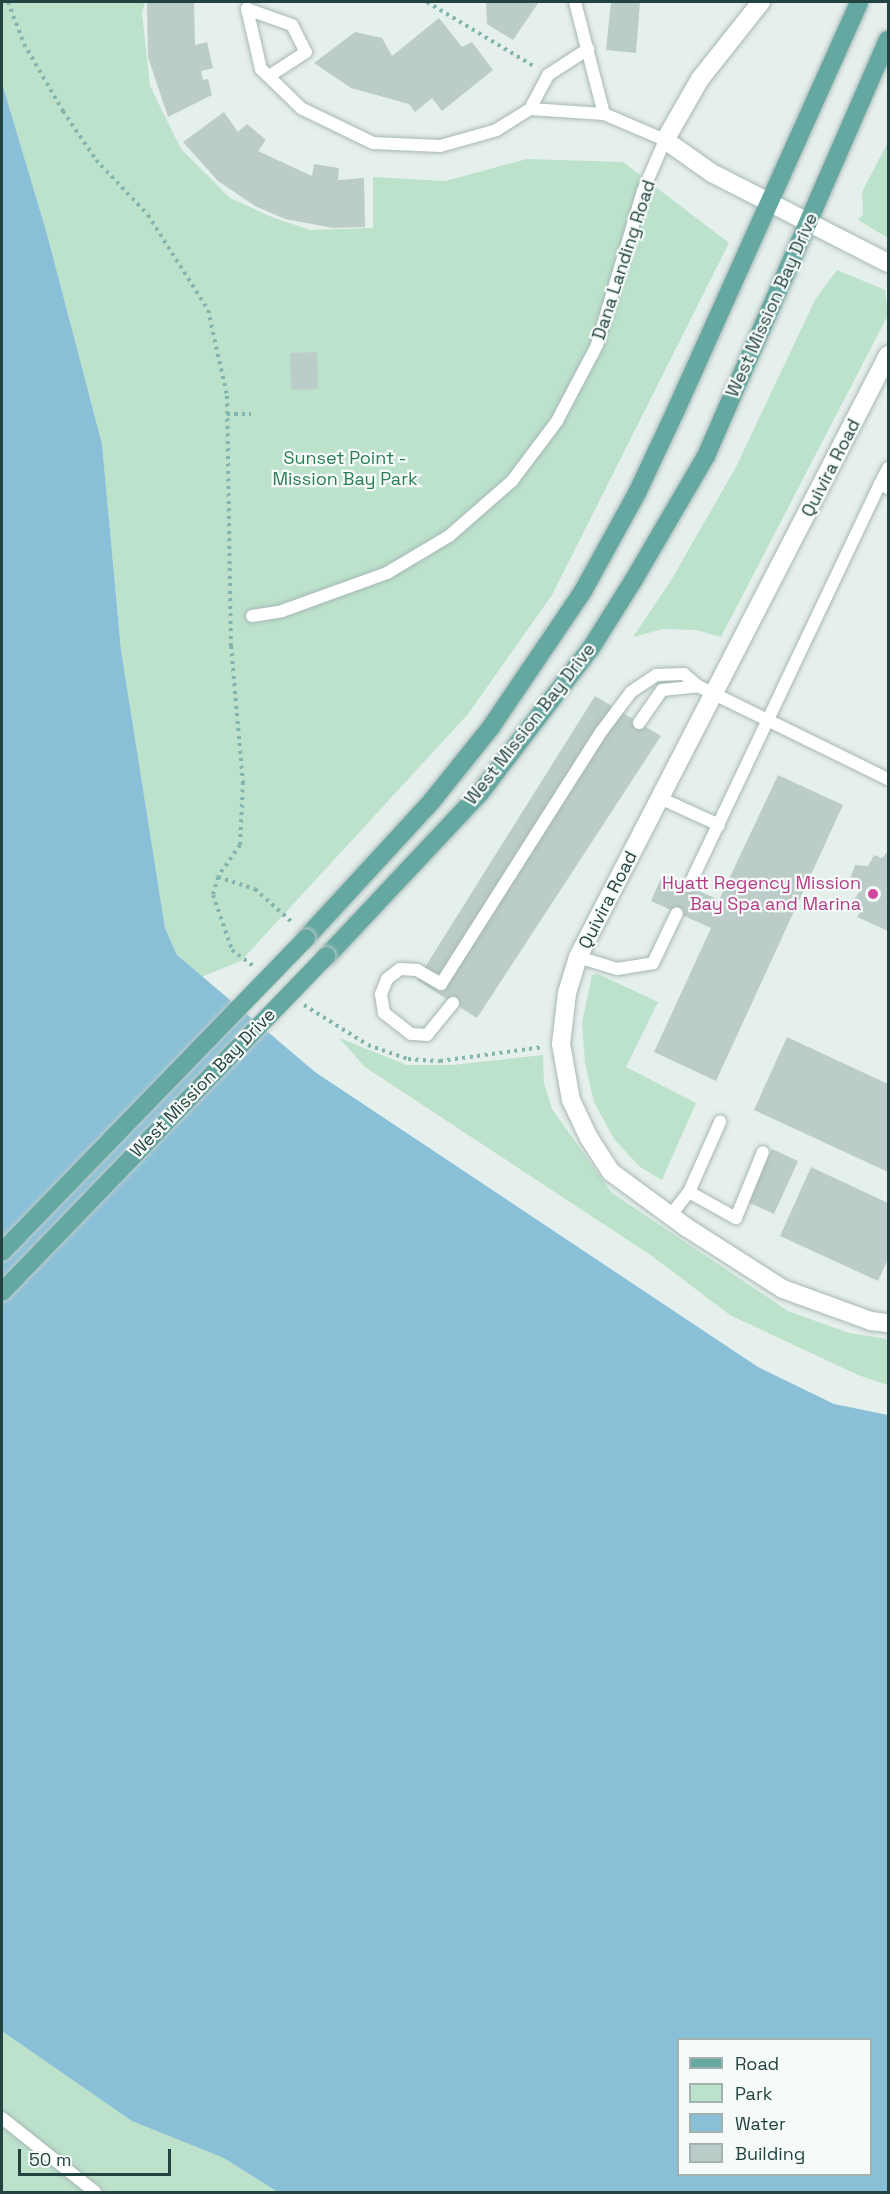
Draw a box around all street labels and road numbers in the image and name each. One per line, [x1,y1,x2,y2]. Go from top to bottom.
street label: Dana Landing Road [588,177,660,343]
street label: West Mission Bay Drive [722,210,822,400]
street label: Quivira Road [797,415,865,521]
street label: West Mission Bay Drive [460,639,600,809]
street label: Quivira Road [574,847,642,953]
street label: West Mission Bay Drive [126,1004,280,1162]

